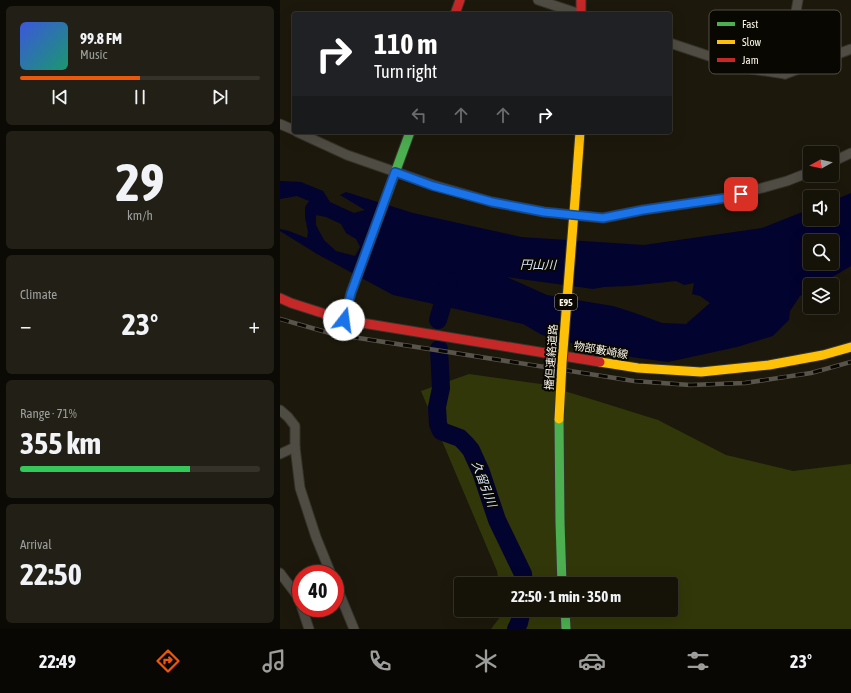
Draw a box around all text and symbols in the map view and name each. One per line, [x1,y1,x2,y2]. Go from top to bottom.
legend [709,10,841,74]
text: Fast [742,18,758,30]
icon: right [308,28,360,80]
text: 110 m [374,28,437,60]
text: 99.8 FM [80,30,122,47]
text: Slow [742,36,761,48]
text: Music [80,47,107,62]
text: Jam [742,54,759,66]
text: Turn right [374,61,437,82]
icon: previous [49,86,71,108]
icon: pause [129,86,151,108]
icon: next [209,86,231,108]
icon: left [408,104,430,126]
icon: ahead [450,104,472,126]
icon: ahead [492,104,514,126]
icon: right [534,104,556,126]
north arrow [803,146,839,182]
map controls [803,146,839,314]
text: 29 [116,152,164,212]
pin [724,177,758,211]
icon: arrive [730,183,752,205]
button: sound [803,190,839,226]
text: km/h [127,208,153,223]
button: search [803,234,839,270]
water label: 円山川 [520,258,558,272]
button: layers [803,278,839,314]
text: Climate [20,287,57,302]
road number: E95 [555,294,577,310]
position arrow [323,299,365,341]
text: 23° [122,307,158,341]
text: − [20,312,31,338]
text: + [249,312,260,338]
street label: 播但連絡道路 [543,324,559,390]
street label: 物部藪崎線 [573,339,629,361]
text: Range · 71% [20,406,77,421]
text: 355 km [20,426,101,460]
water label: 久留引川 [469,459,500,511]
text: Arrival [20,537,52,552]
text: 22:50 [20,557,82,591]
speed limit sign: 40 [292,565,344,617]
text: 22:50 · 1 min · 350 m [511,588,621,605]
icon: directions [154,647,182,675]
icon: music [260,647,288,675]
icon: phone [366,647,394,675]
icon: climate [472,647,500,675]
icon: car [578,647,606,675]
icon: filters [684,647,712,675]
text: 22:49 [39,651,76,672]
text: 23° [790,651,812,672]

